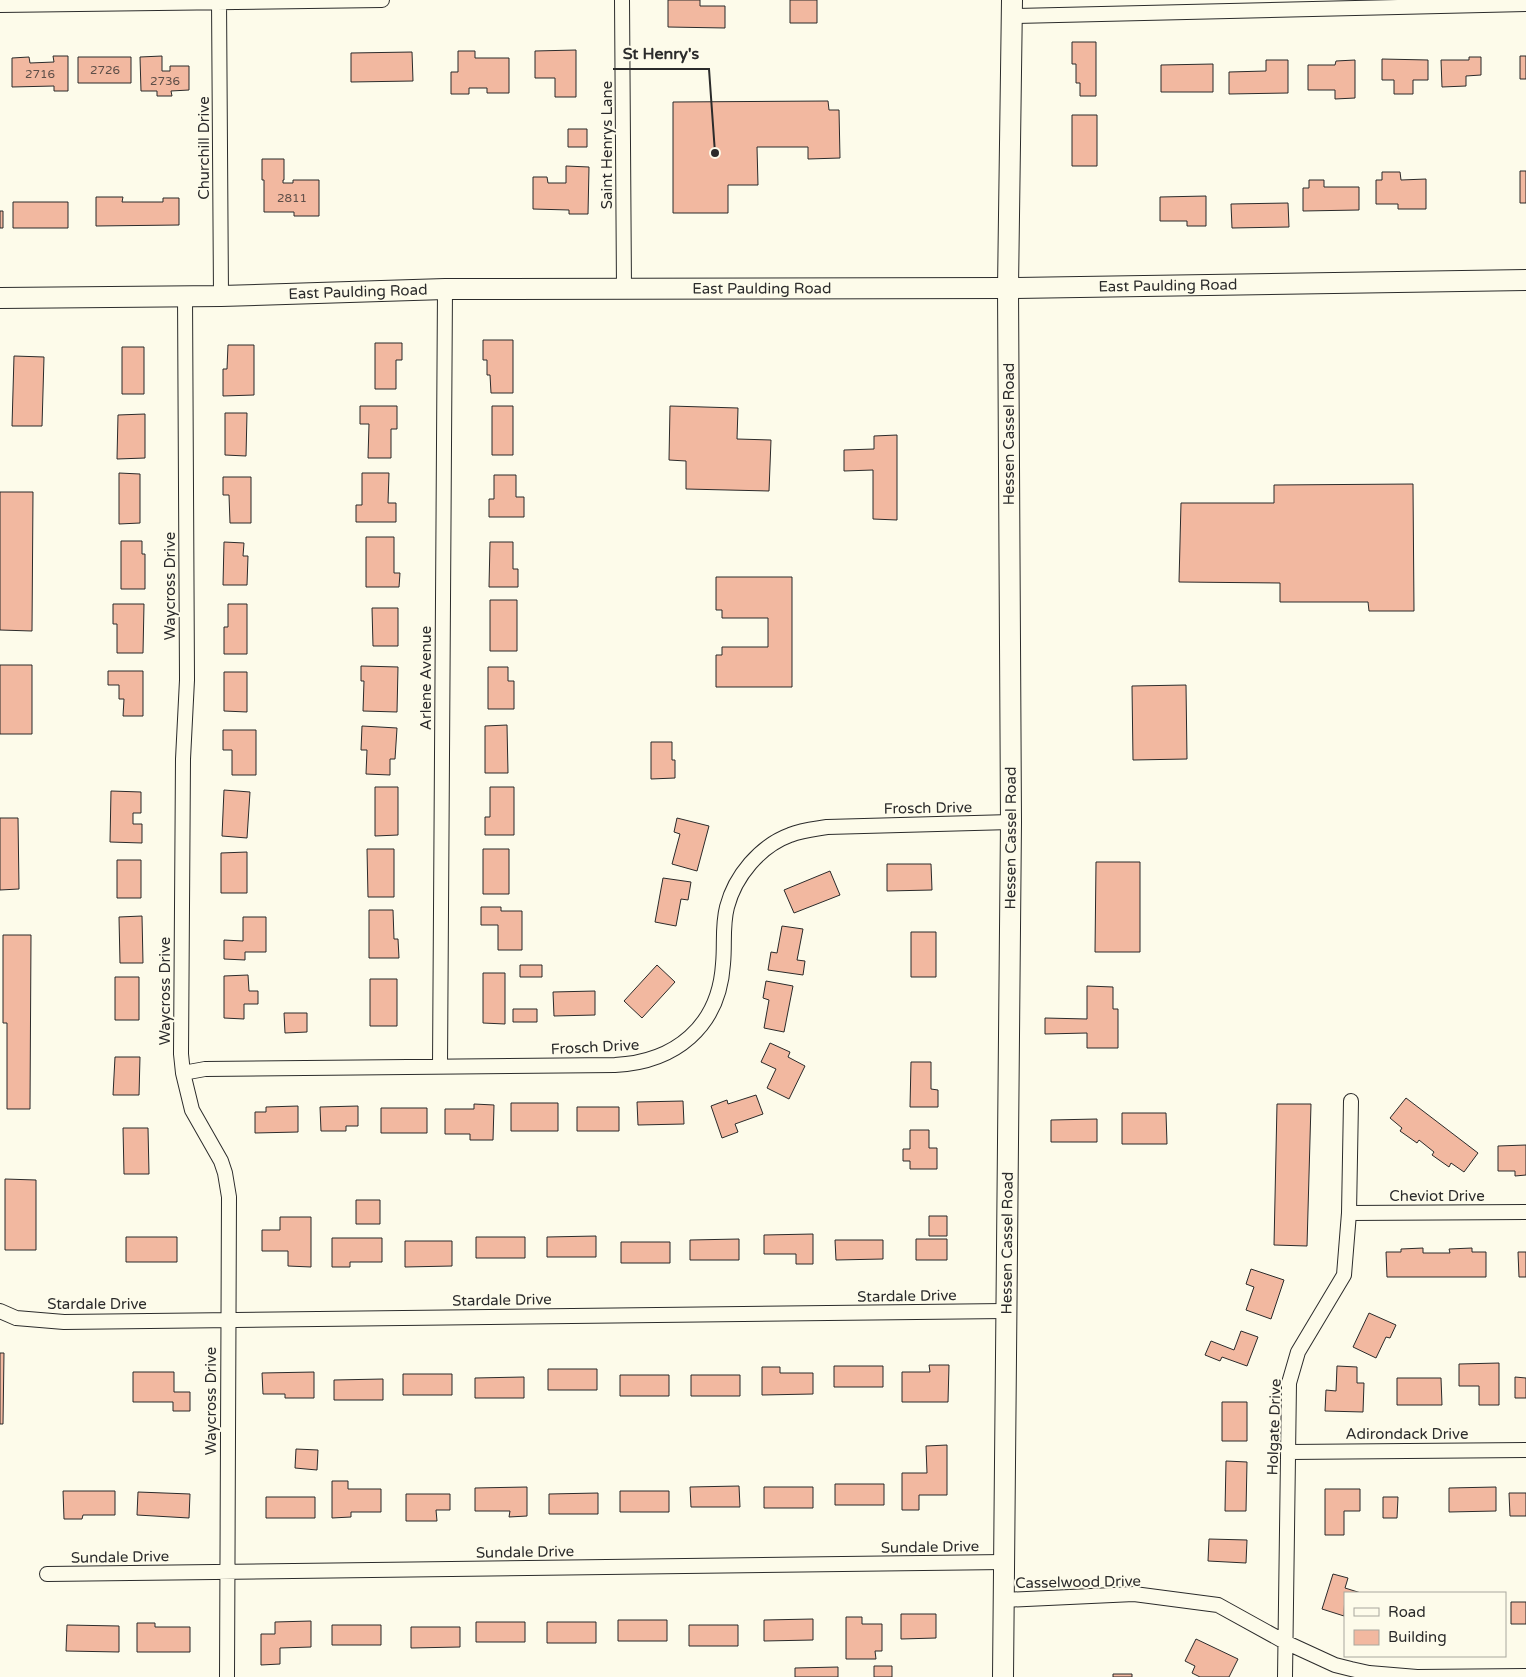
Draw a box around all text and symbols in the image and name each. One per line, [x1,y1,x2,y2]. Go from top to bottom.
callout: St Henry's [613,38,709,69]
text: St Henry's [623,44,700,64]
house number: 2726 [90,63,120,77]
house number: 2716 [25,67,55,81]
house number: 2736 [150,74,180,88]
street label: Saint Henrys Lane [598,81,616,209]
street label: Churchill Drive [195,96,213,200]
house number: 2811 [277,191,307,205]
street label: East Paulding Road [1098,275,1238,296]
street label: East Paulding Road [692,279,831,298]
street label: East Paulding Road [288,281,428,303]
street label: Hessen Cassel Road [1000,363,1018,505]
street label: Waycross Drive [161,532,179,640]
street label: Arlene Avenue [417,626,435,730]
street label: Hessen Cassel Road [1001,767,1020,909]
street label: Frosch Drive [884,798,972,818]
street label: Waycross Drive [156,937,174,1045]
street label: Frosch Drive [550,1036,640,1058]
street label: Hessen Cassel Road [997,1172,1017,1314]
street label: Cheviot Drive [1389,1187,1485,1205]
street label: Stardale Drive [857,1286,957,1306]
street label: Stardale Drive [452,1290,552,1310]
street label: Stardale Drive [47,1295,147,1313]
street label: Waycross Drive [202,1347,220,1455]
street label: Holgate Drive [1263,1378,1285,1476]
street label: Adirondack Drive [1346,1425,1468,1443]
street label: Sundale Drive [881,1537,979,1557]
street label: Sundale Drive [476,1542,574,1562]
street label: Sundale Drive [71,1547,169,1567]
street label: Casselwood Drive [1015,1572,1141,1592]
legend [1344,1592,1506,1657]
text: Road [1388,1603,1426,1621]
text: Building [1388,1628,1447,1646]

